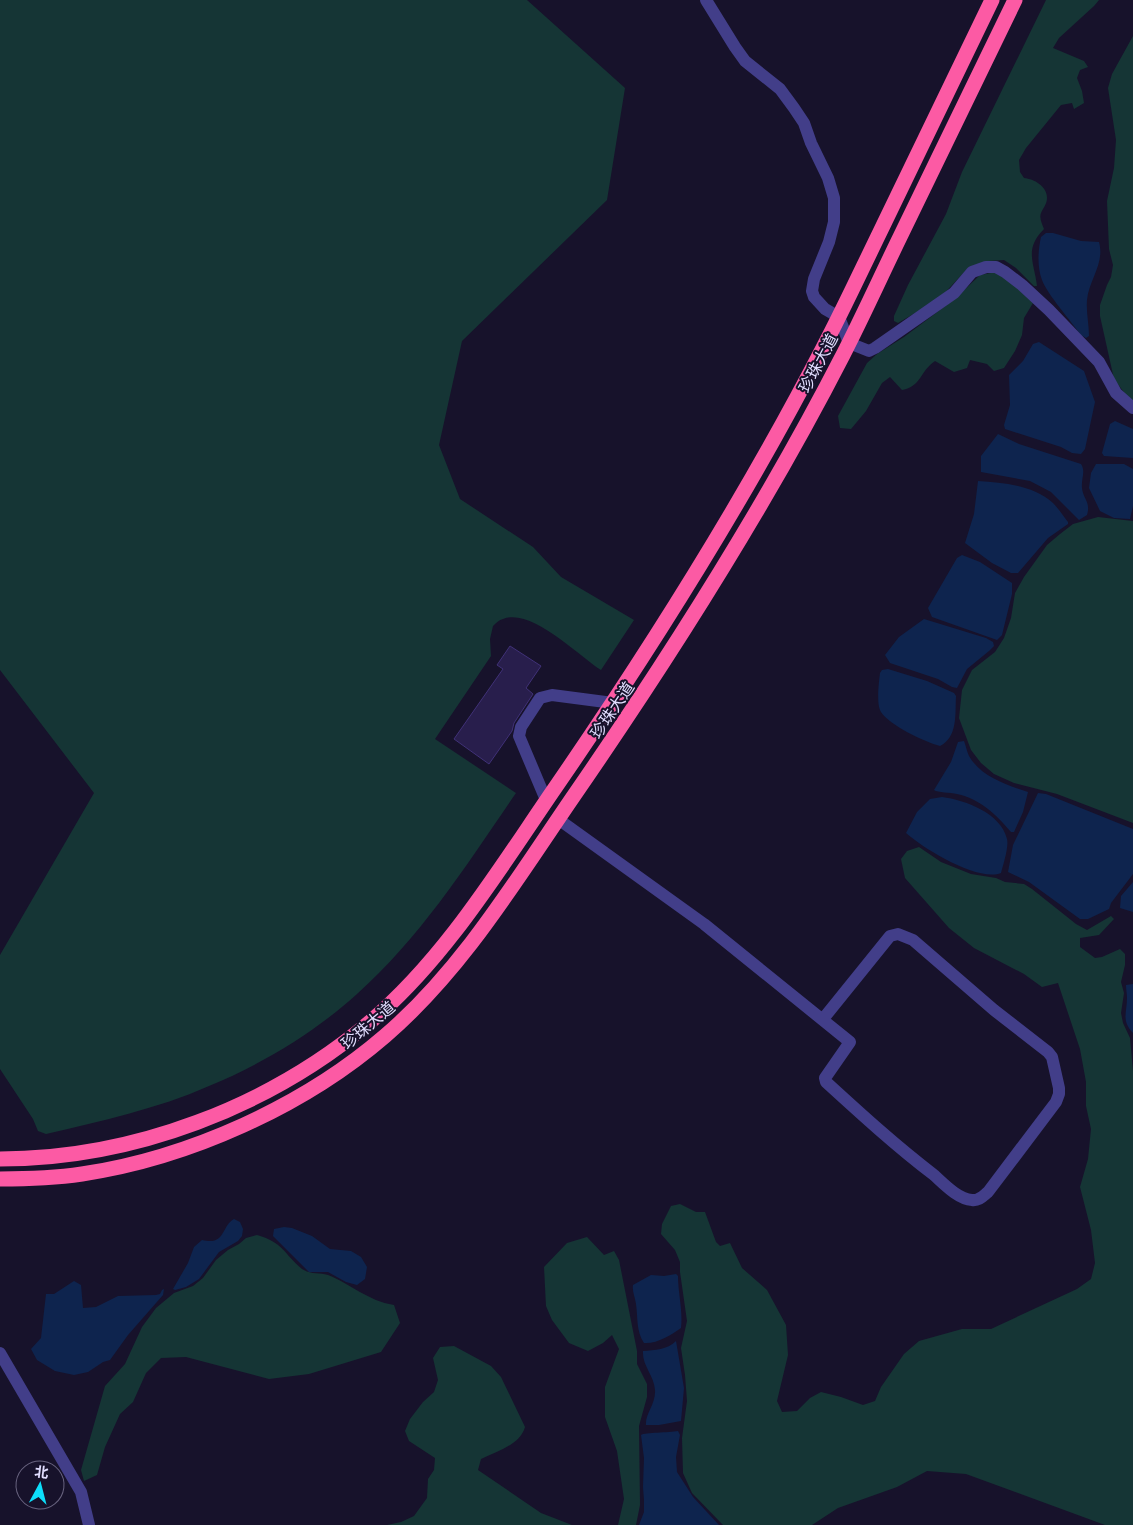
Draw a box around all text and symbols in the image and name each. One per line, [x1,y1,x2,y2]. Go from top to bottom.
street label: 珍珠大道 [795,331,842,396]
street label: 珍珠大道 [587,678,638,742]
street label: 珍珠大道 [338,998,399,1053]
north arrow [15,1460,65,1510]
text: 北 [34,1462,50,1482]

